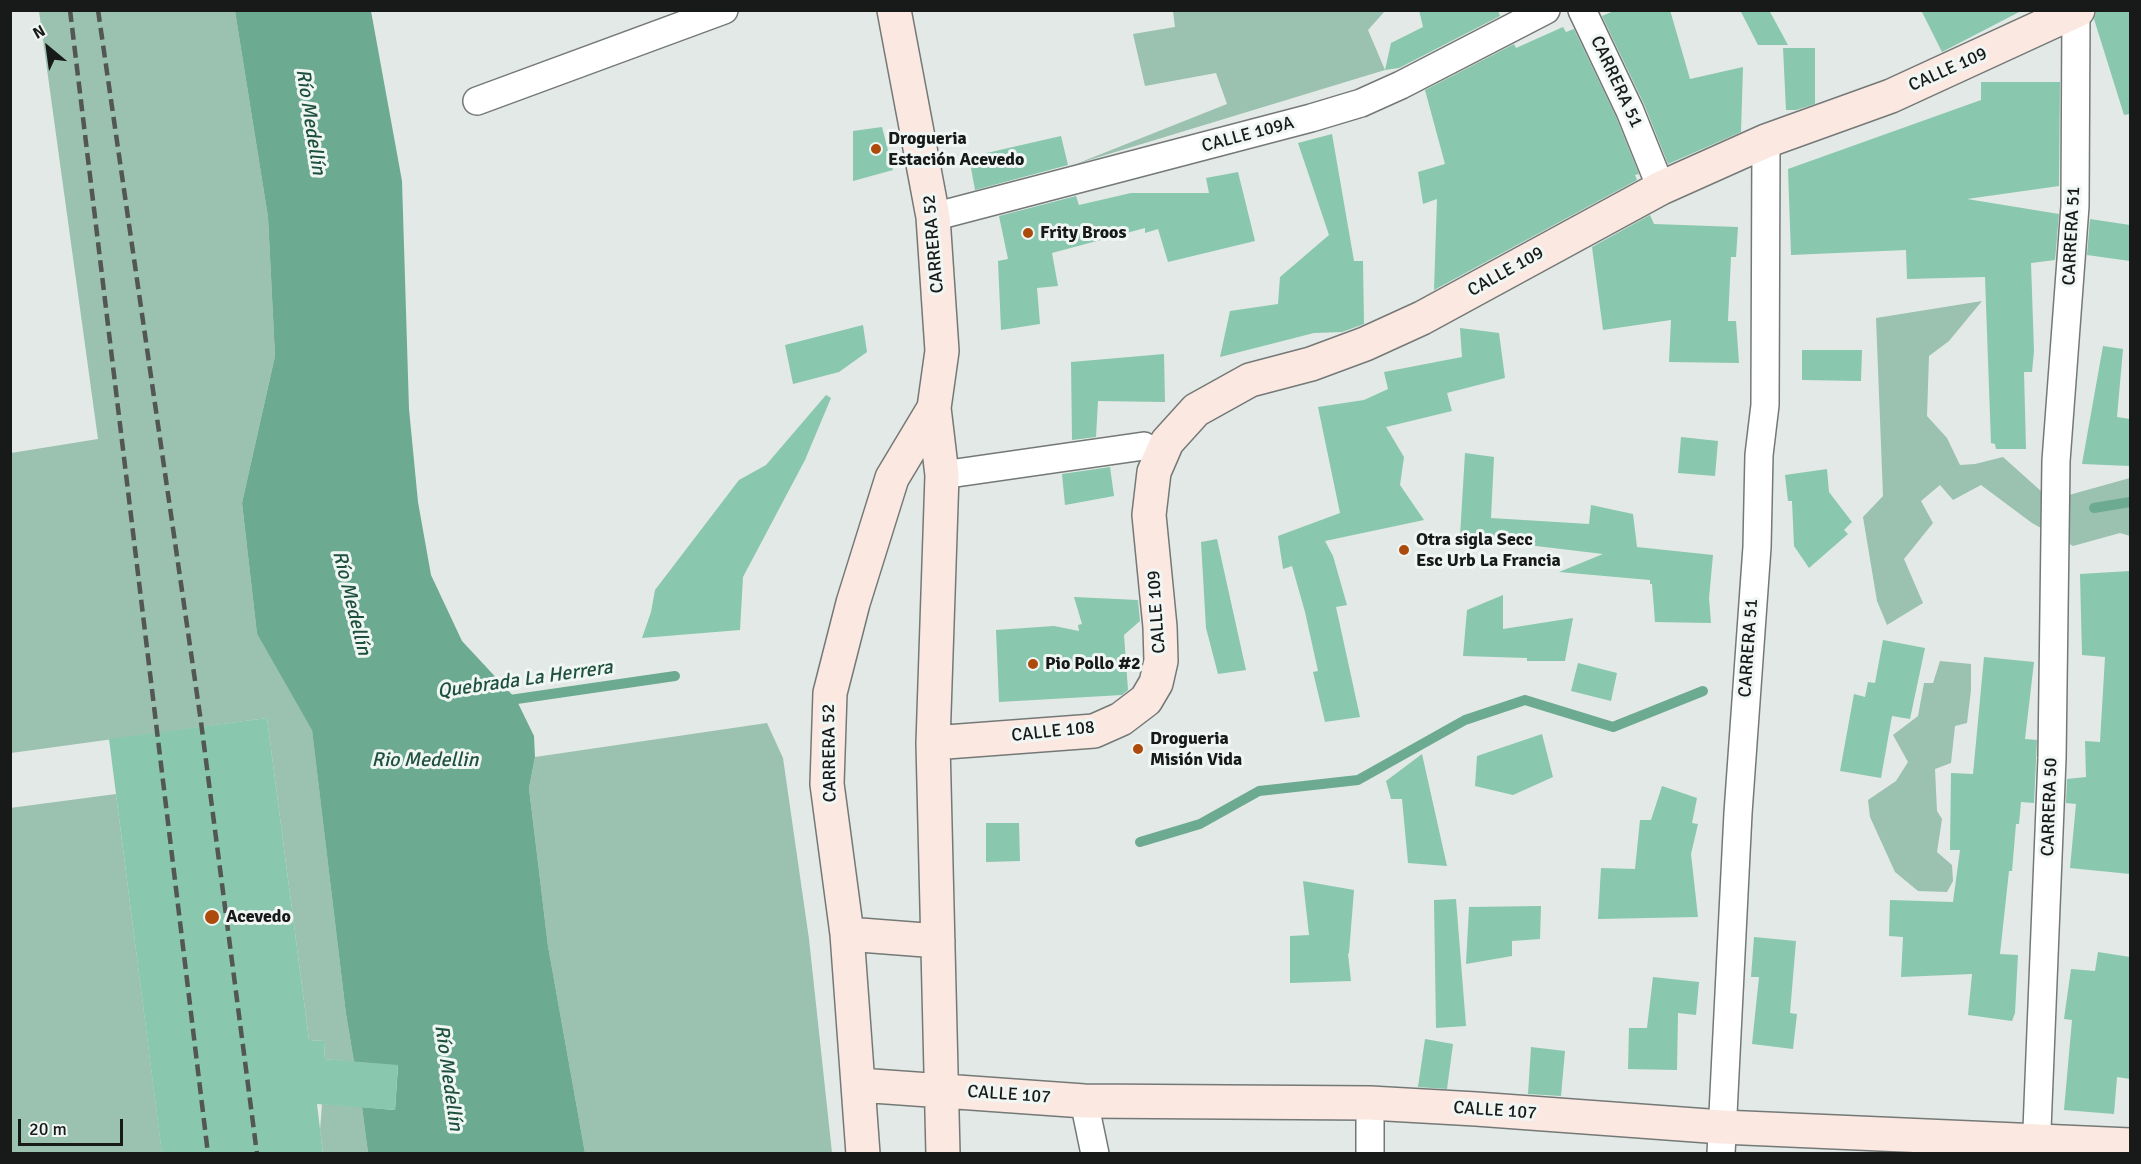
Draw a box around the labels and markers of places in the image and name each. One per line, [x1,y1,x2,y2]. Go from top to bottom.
place label: Drogueria Estación Acevedo [888,128,1024,170]
marker: Drogueria Estación Acevedo [869,142,883,156]
place label: Frity Broos [1040,222,1126,244]
marker: Frity Broos [1021,226,1035,240]
place label: Otra sigla Secc Esc Urb La Francia [1416,529,1561,572]
marker: Otra sigla Secc Esc Urb La Francia [1397,543,1411,557]
place label: Pio Pollo #2 [1045,653,1141,675]
marker: Pio Pollo #2 [1026,657,1040,671]
place label: Drogueria Misión Vida [1150,728,1242,771]
marker: Drogueria Misión Vida [1131,742,1145,756]
place label: Acevedo [226,906,291,928]
marker: Acevedo [203,908,221,926]

